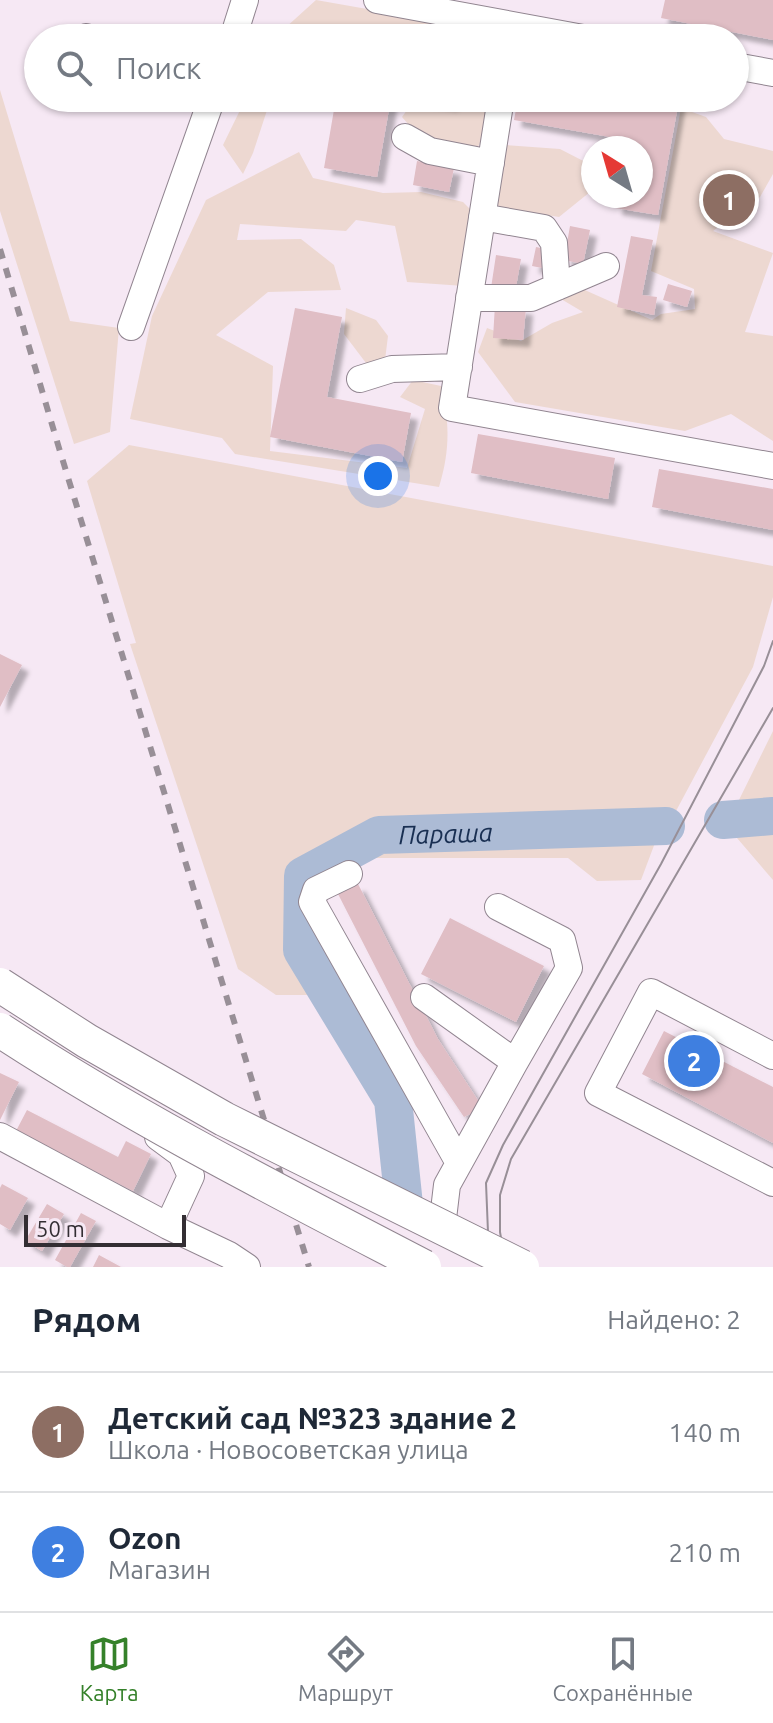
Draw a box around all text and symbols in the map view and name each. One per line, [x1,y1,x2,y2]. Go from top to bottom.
search box [24,24,749,112]
icon: search [52,46,96,90]
text: Поиск [116,51,201,85]
north arrow [581,136,653,208]
pin: 1 [703,170,755,230]
your location [358,456,398,496]
water label: Параша [398,817,493,849]
pin: 2 [668,1031,720,1091]
scale bar [24,1211,186,1247]
text: 50 m [36,1216,85,1241]
text: Рядом [32,1300,141,1338]
text: Найдено: 2 [607,1305,741,1334]
text: Детский сад №323 здание 2 [108,1401,517,1435]
text: 1 [51,1418,65,1447]
text: 140 m [669,1418,741,1447]
text: Школа · Новосоветская улица [108,1435,469,1464]
text: Ozon [108,1521,182,1555]
text: 2 [51,1538,65,1567]
text: 210 m [669,1538,741,1567]
text: Магазин [108,1555,211,1584]
tab: Карта [80,1632,138,1705]
tab: Маршрут [298,1632,393,1705]
tab: Сохранённые [553,1632,693,1705]

